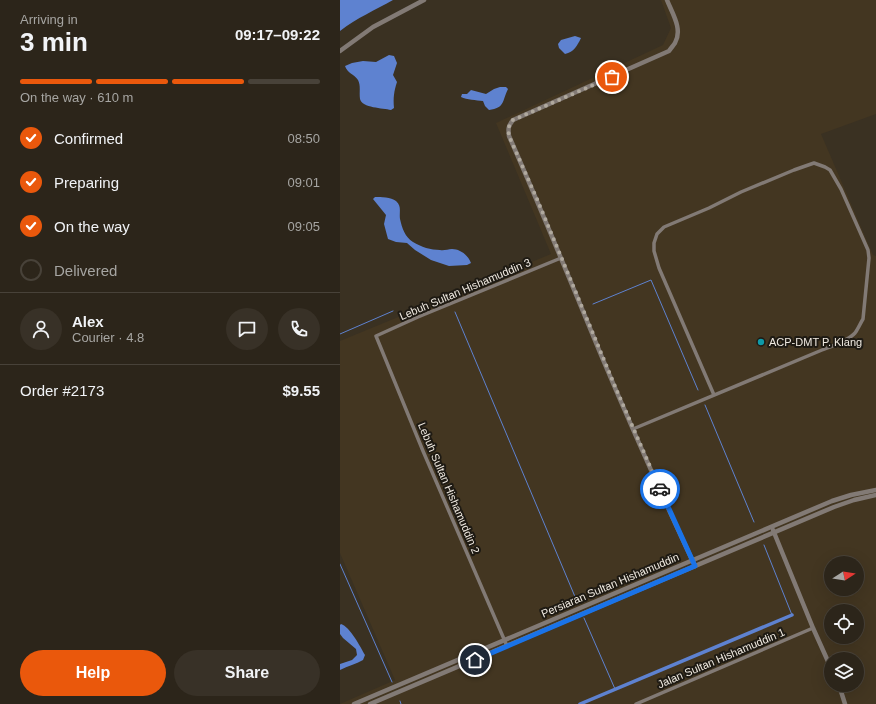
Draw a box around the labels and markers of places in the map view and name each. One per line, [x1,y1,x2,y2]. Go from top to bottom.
pin [595,60,629,94]
place label: ACP-DMT P. Klang [769,336,862,348]
marker: ACP-DMT P. Klang [756,337,766,347]
pin [458,643,492,677]

